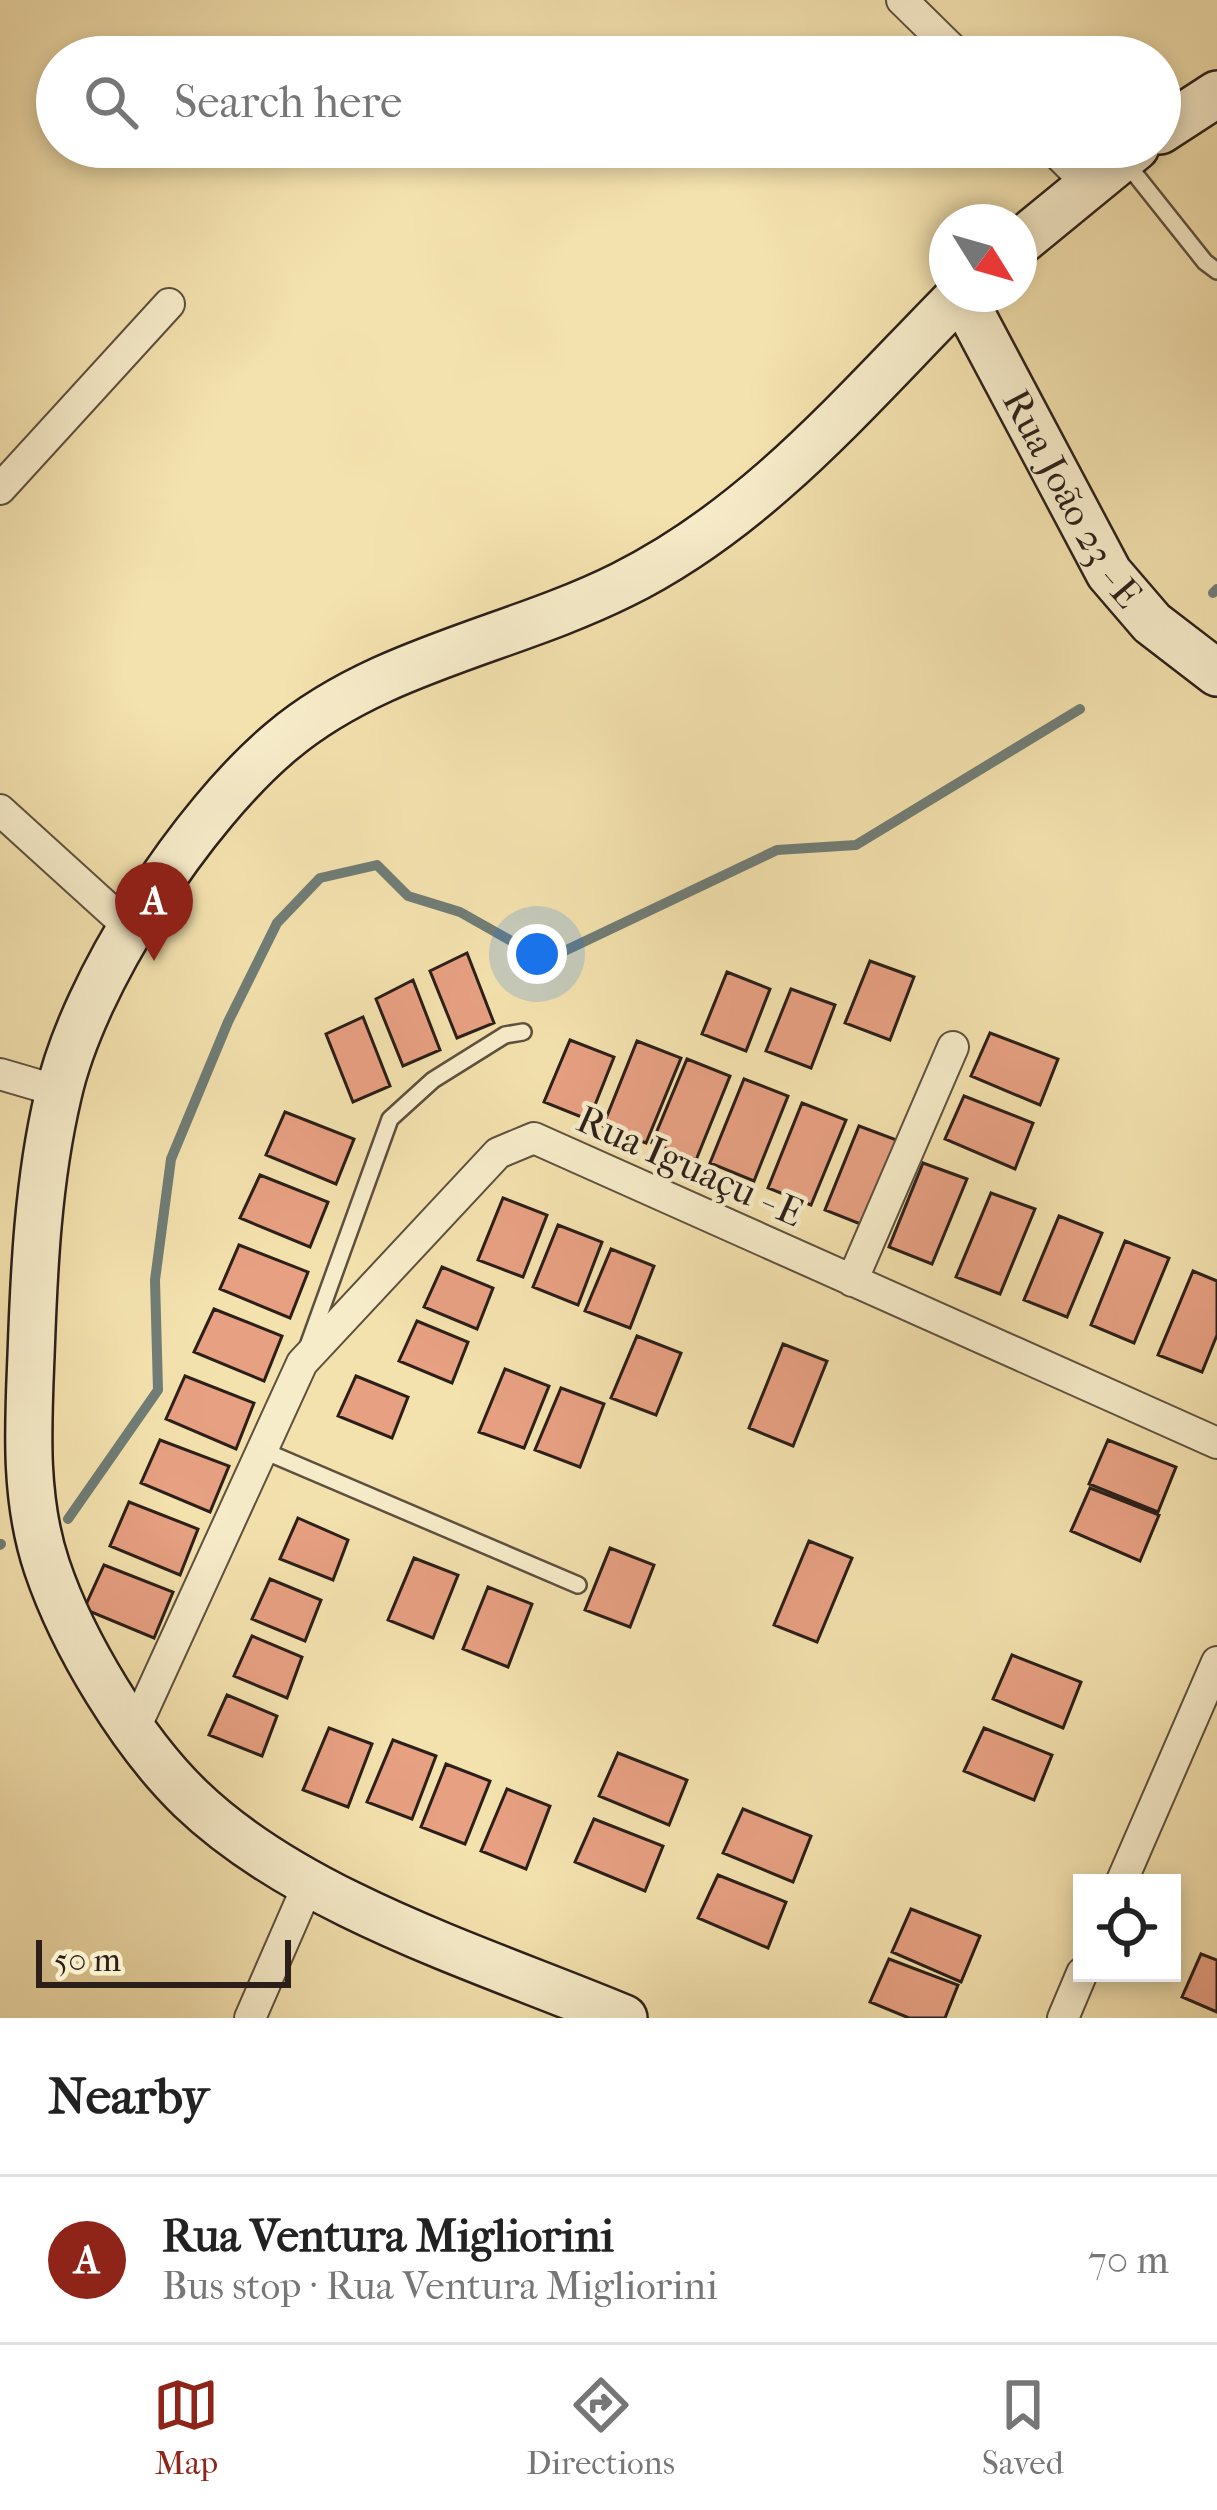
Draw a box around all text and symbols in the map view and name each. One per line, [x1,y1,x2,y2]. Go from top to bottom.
search box [36,36,1181,168]
icon: search [78,69,144,135]
text: Search here [174,76,402,129]
north arrow [929,204,1037,312]
street label: Rua João 23 - E [993,382,1151,617]
pin: A [115,862,193,961]
your location [507,924,567,984]
street label: Rua Iguaçu - E [570,1096,810,1236]
map controls [1073,1874,1181,1982]
button: locate [1073,1874,1181,1982]
scale bar [36,1934,291,1987]
text: 50 m [54,1941,121,1980]
text: Nearby [48,2066,209,2126]
text: Rua Ventura Migliorini [162,2210,614,2263]
text: A [74,2237,100,2283]
text: 70 m [1088,2237,1169,2283]
text: Bus stop · Rua Ventura Migliorini [162,2263,718,2309]
tab: Map [153,2372,219,2483]
tab: Directions [526,2372,675,2483]
tab: Saved [982,2372,1064,2483]

